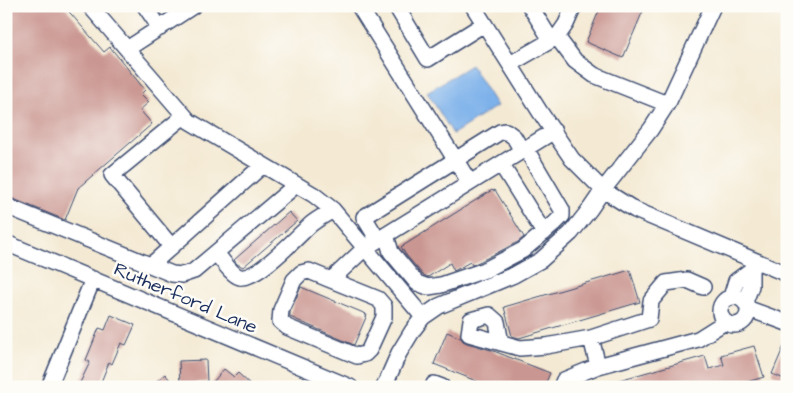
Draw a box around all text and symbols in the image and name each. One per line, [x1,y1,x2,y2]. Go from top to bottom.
street label: Rutherford Lane [110,256,261,341]

